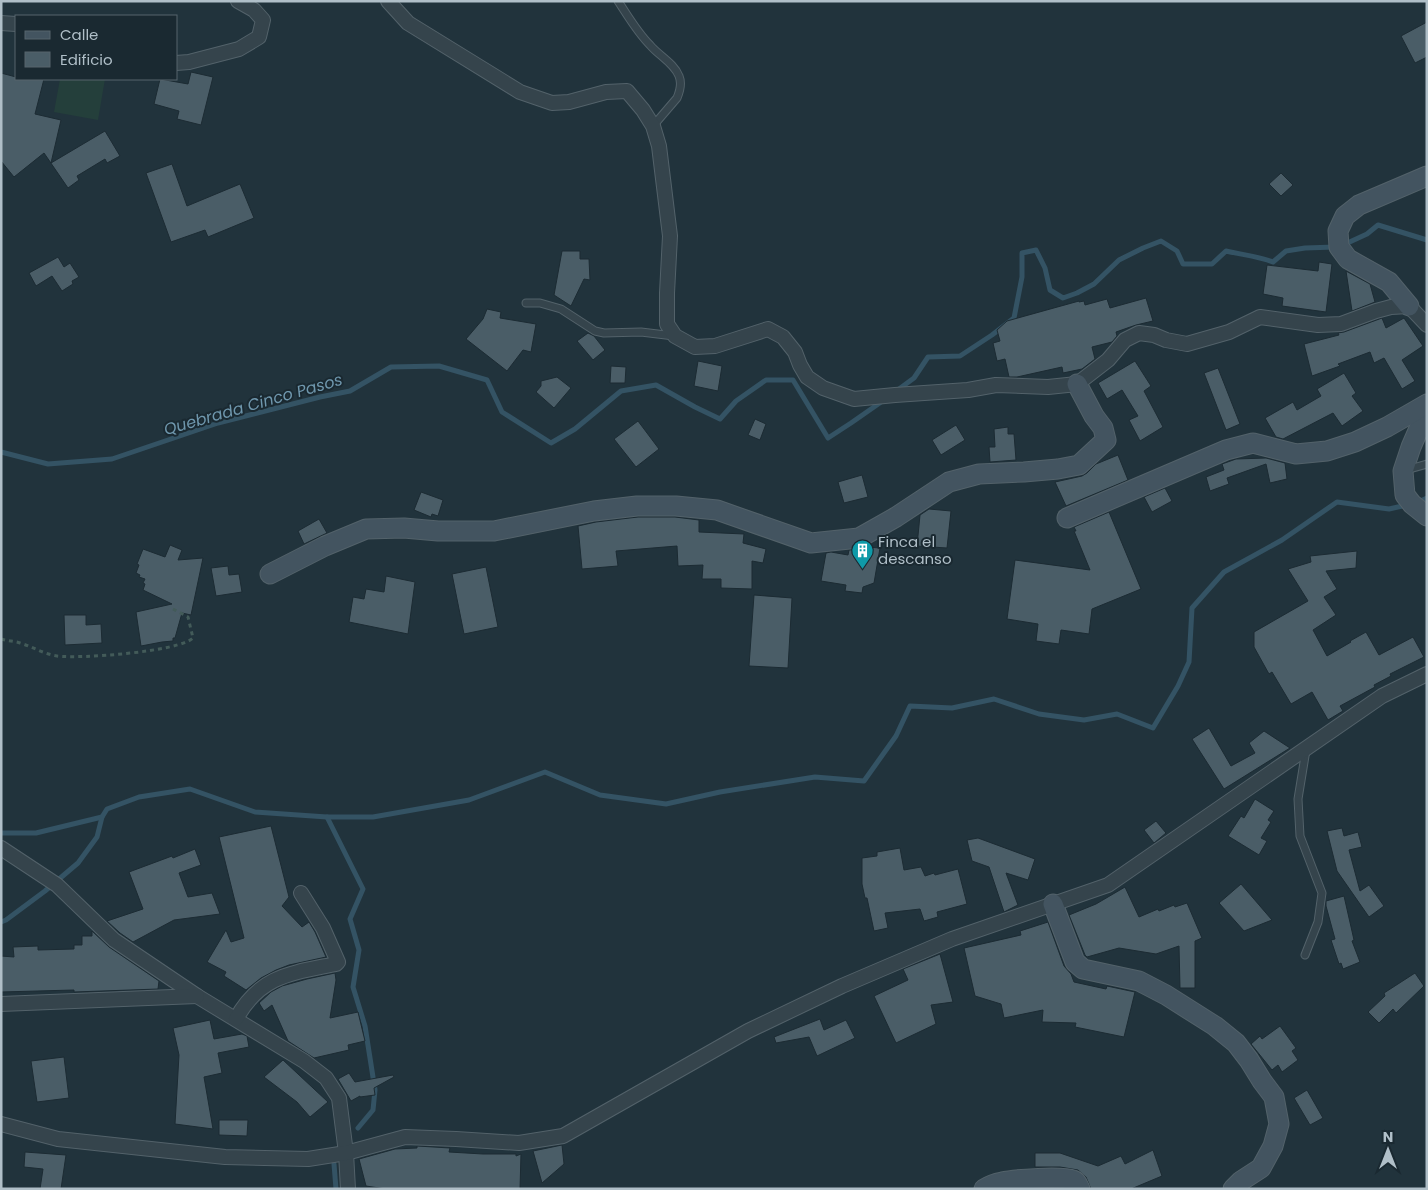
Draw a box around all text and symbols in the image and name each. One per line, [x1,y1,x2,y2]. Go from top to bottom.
legend [15,15,178,80]
text: Calle [60,24,98,45]
text: Edificio [60,49,113,70]
water label: Quebrada Cinco Pasos [161,368,345,441]
place label: Finca el descanso [878,531,952,569]
building icon: Finca el descanso [850,539,874,570]
north arrow [1363,1125,1413,1175]
text: N [1383,1127,1393,1147]

